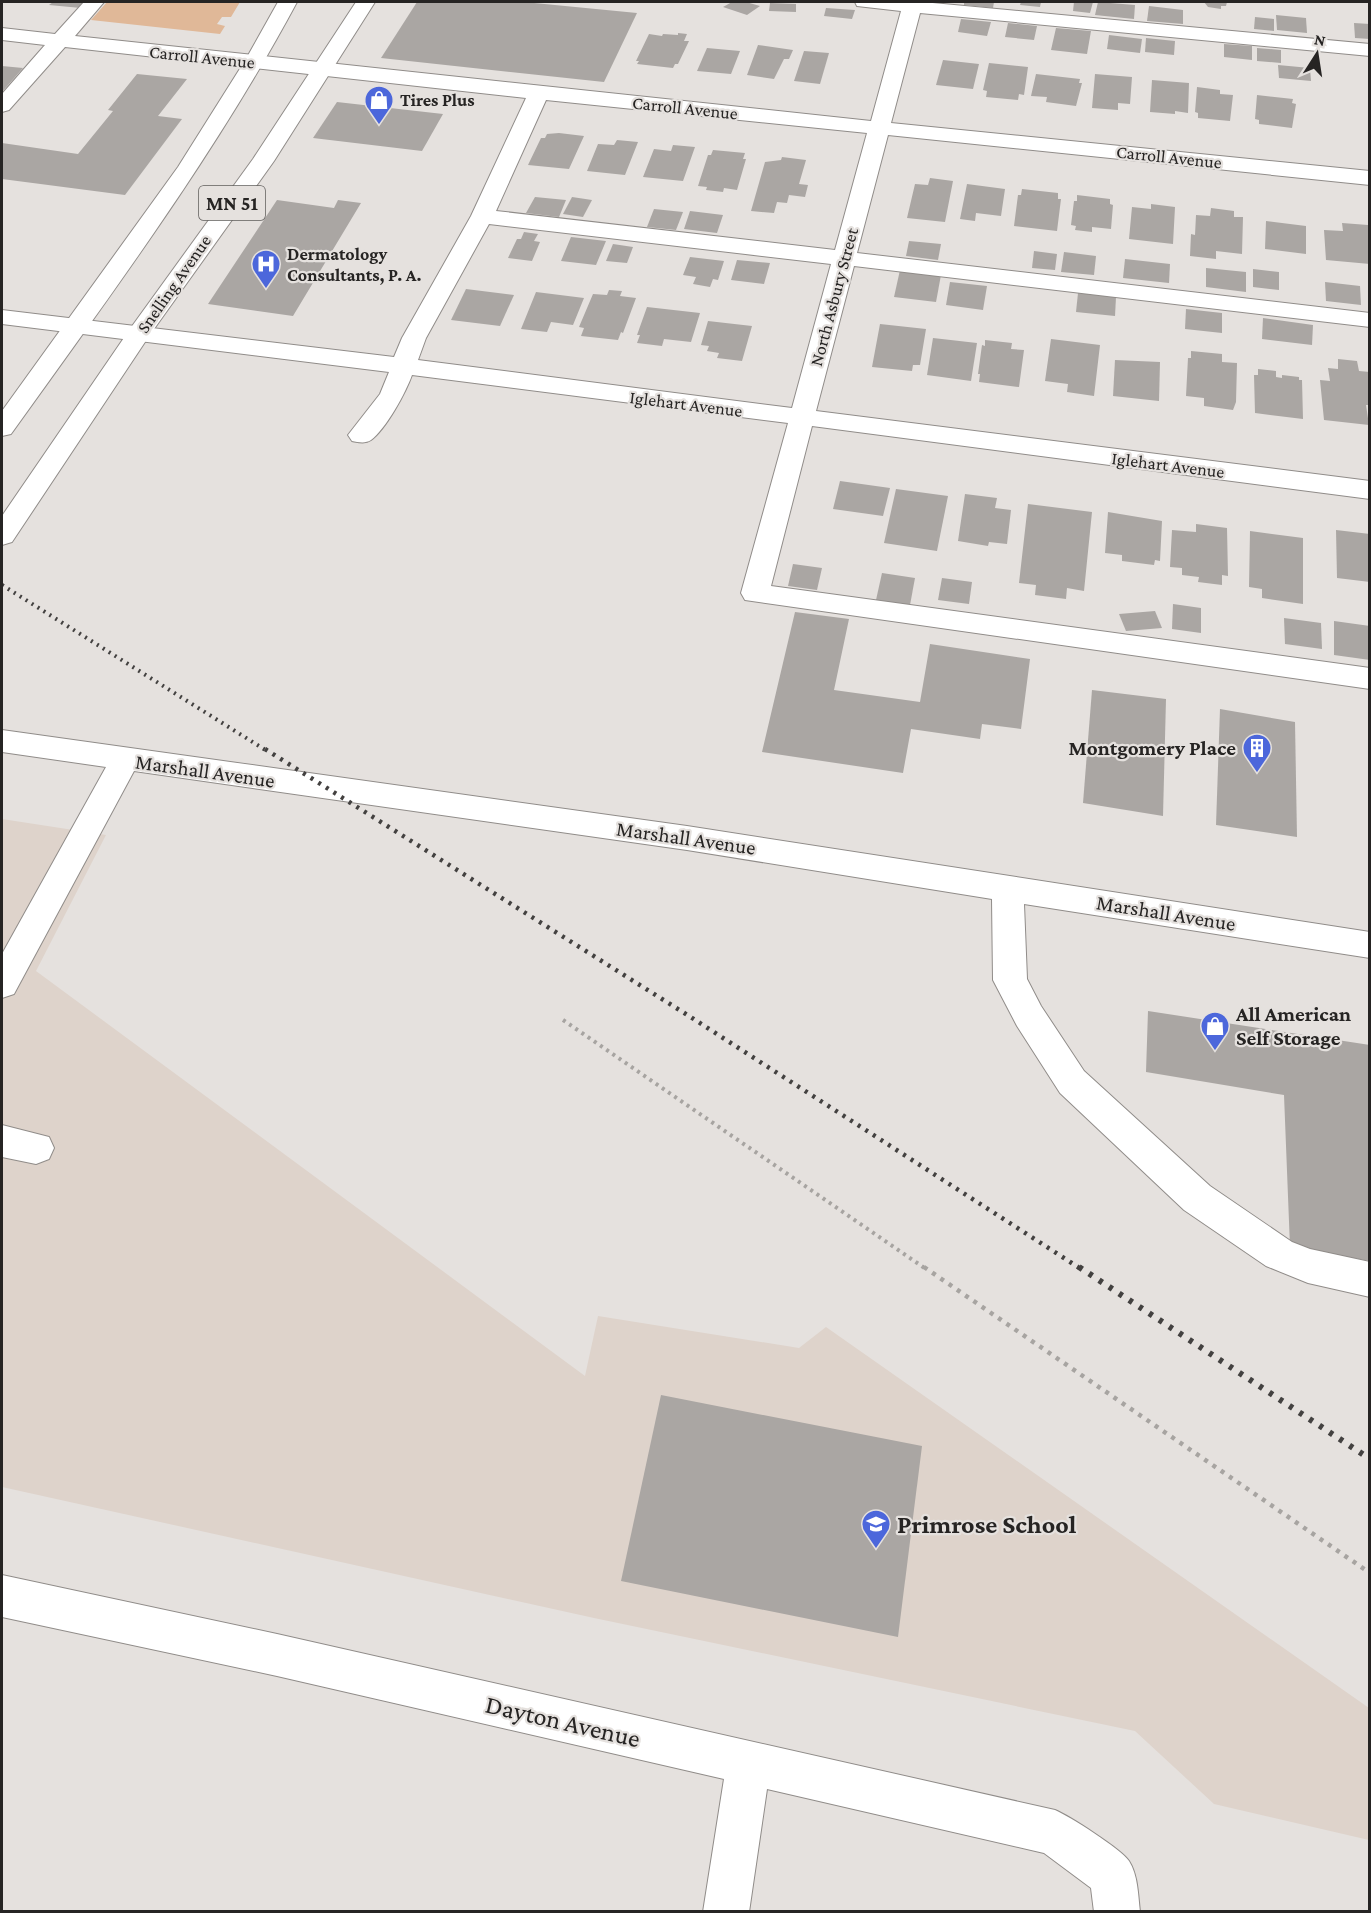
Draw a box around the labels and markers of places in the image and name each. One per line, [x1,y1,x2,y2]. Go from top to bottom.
shop icon: Tires Plus [363,84,395,126]
place label: Tires Plus [400,90,475,110]
place label: Dermatology Consultants, P. A. [287,244,422,285]
hospital icon: Dermatology Consultants, P. A. [250,248,282,290]
building icon: Montgomery Place [1241,732,1273,774]
place label: Montgomery Place [1069,736,1236,760]
place label: All American Self Storage [1235,1002,1351,1050]
shop icon: All American Self Storage [1199,1010,1231,1052]
school or university icon: Primrose School [860,1508,892,1550]
place label: Primrose School [897,1510,1077,1539]

